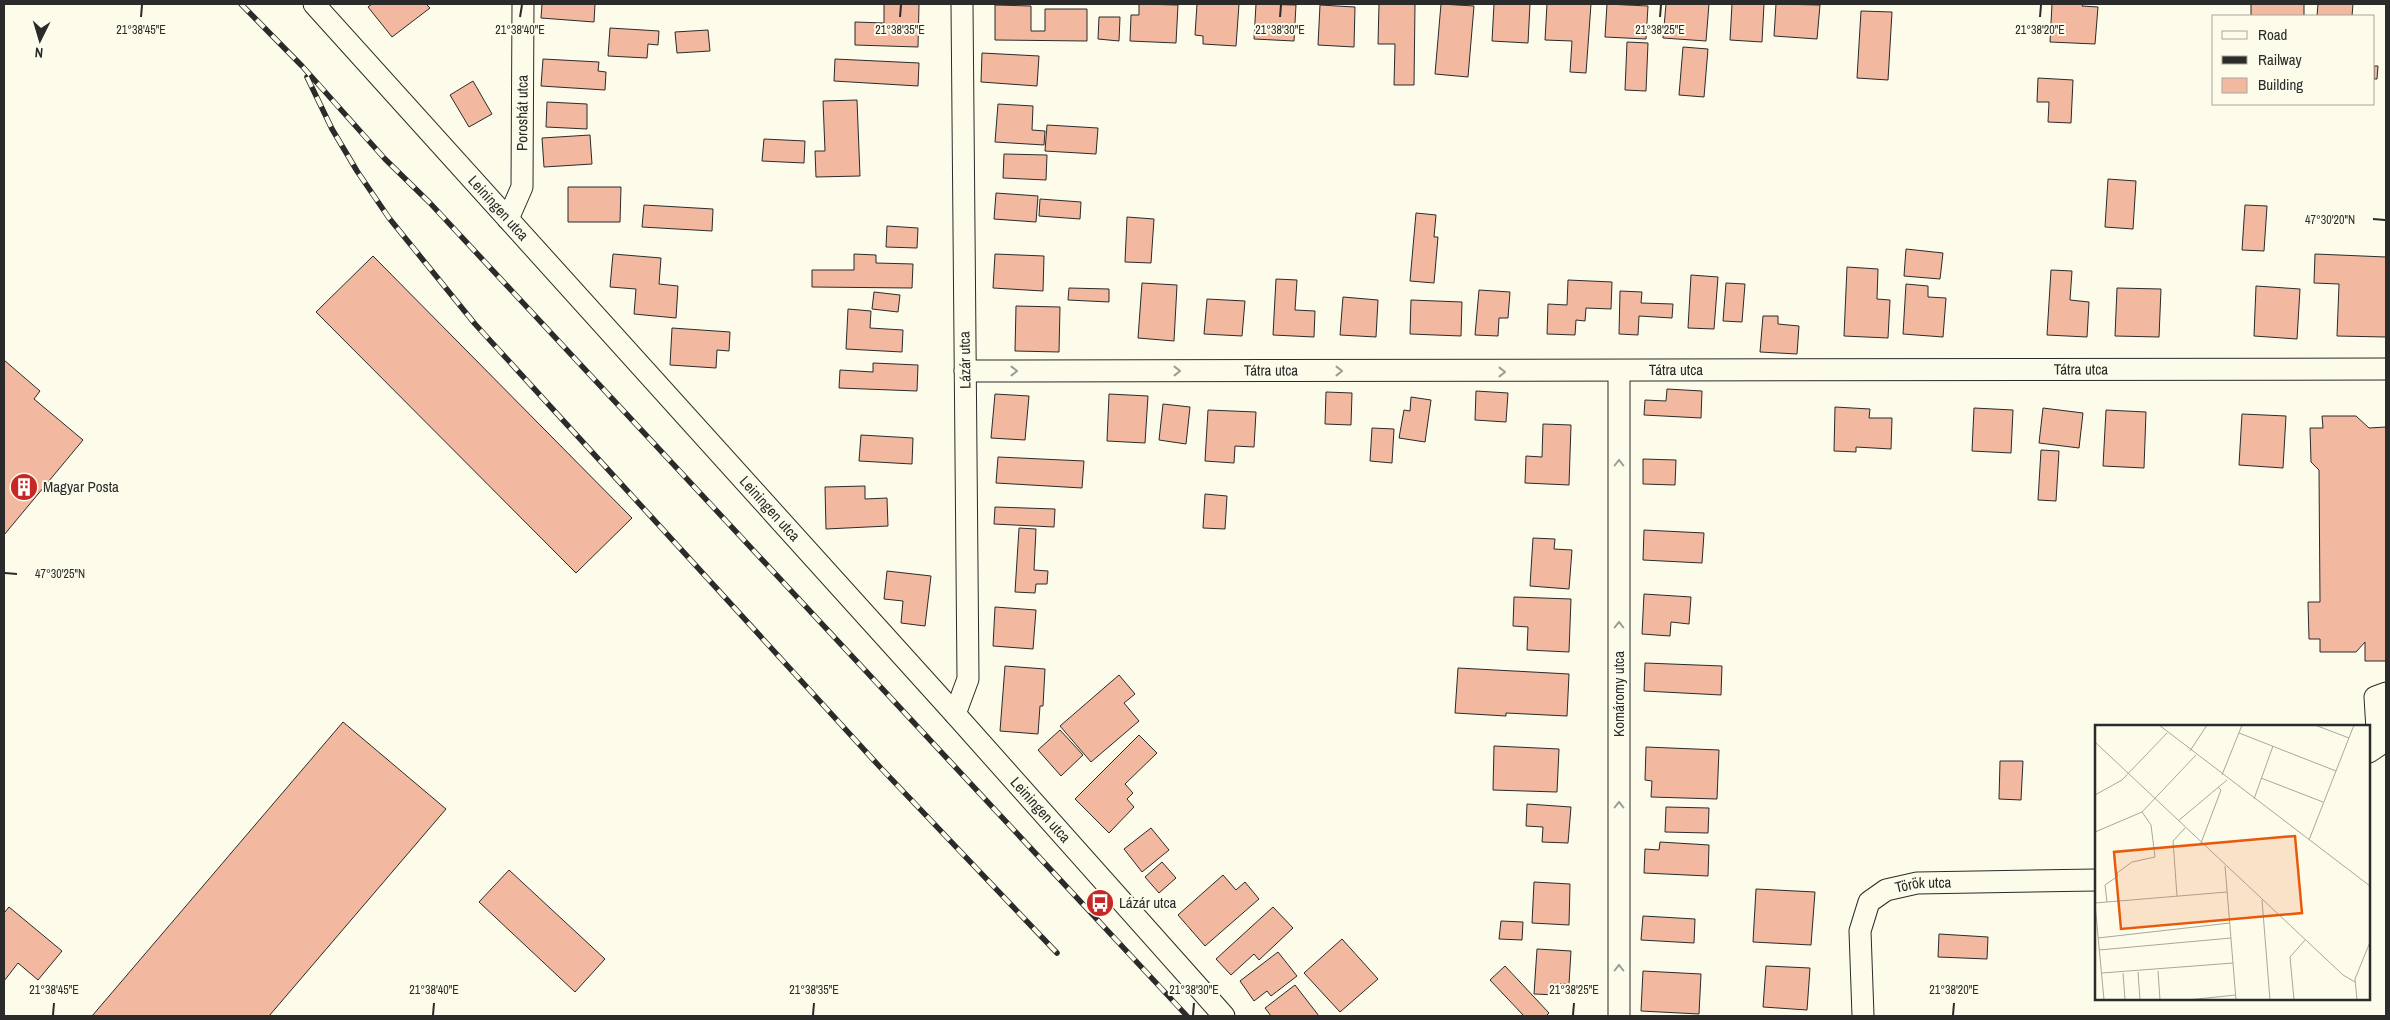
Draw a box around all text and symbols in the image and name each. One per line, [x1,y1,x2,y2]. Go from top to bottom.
north arrow [15,15,65,65]
legend [2212,15,2375,105]
text: 21°38'45"E [116,22,166,38]
text: 21°38'40"E [495,22,545,38]
text: 21°38'35"E [875,22,925,38]
text: 21°38'30"E [1255,22,1305,38]
text: 21°38'25"E [1635,22,1685,38]
text: 21°38'20"E [2015,22,2065,38]
text: Road [2258,24,2287,45]
text: N [34,44,44,62]
text: Railway [2258,49,2303,70]
text: Building [2258,74,2303,95]
street label: Poroshát utca [511,75,533,151]
street label: Leiningen utca [464,171,534,245]
text: 47°30'20"N [2305,212,2355,228]
street label: Lázár utca [953,331,975,389]
street label: Tátra utca [2054,358,2108,379]
street label: Tátra utca [1649,359,1703,380]
street label: Tátra utca [1244,360,1298,381]
one-way arrow [1010,366,1018,376]
one-way arrow [1173,366,1181,376]
one-way arrow [1336,366,1343,376]
one-way arrow [1498,367,1506,377]
one-way arrow [1614,458,1624,466]
street label: Leiningen utca [735,471,805,546]
building icon: Magyar Posta [9,472,39,502]
place label: Magyar Posta [43,476,119,497]
text: 47°30'25"N [35,566,85,582]
one-way arrow [1614,621,1624,628]
street label: Komáromy utca [1608,651,1629,737]
inset map [2095,725,2370,1000]
street label: Leiningen utca [1006,772,1076,847]
one-way arrow [1614,801,1624,808]
street label: Török utca [1893,871,1952,898]
bus stop icon: Lázár utca [1085,888,1115,918]
place label: Lázár utca [1119,892,1177,913]
one-way arrow [1614,963,1624,971]
text: 21°38'45"E [29,982,79,998]
text: 21°38'40"E [409,982,459,998]
text: 21°38'35"E [789,982,839,998]
text: 21°38'30"E [1169,982,1219,998]
text: 21°38'25"E [1549,982,1599,998]
text: 21°38'20"E [1929,982,1979,998]

